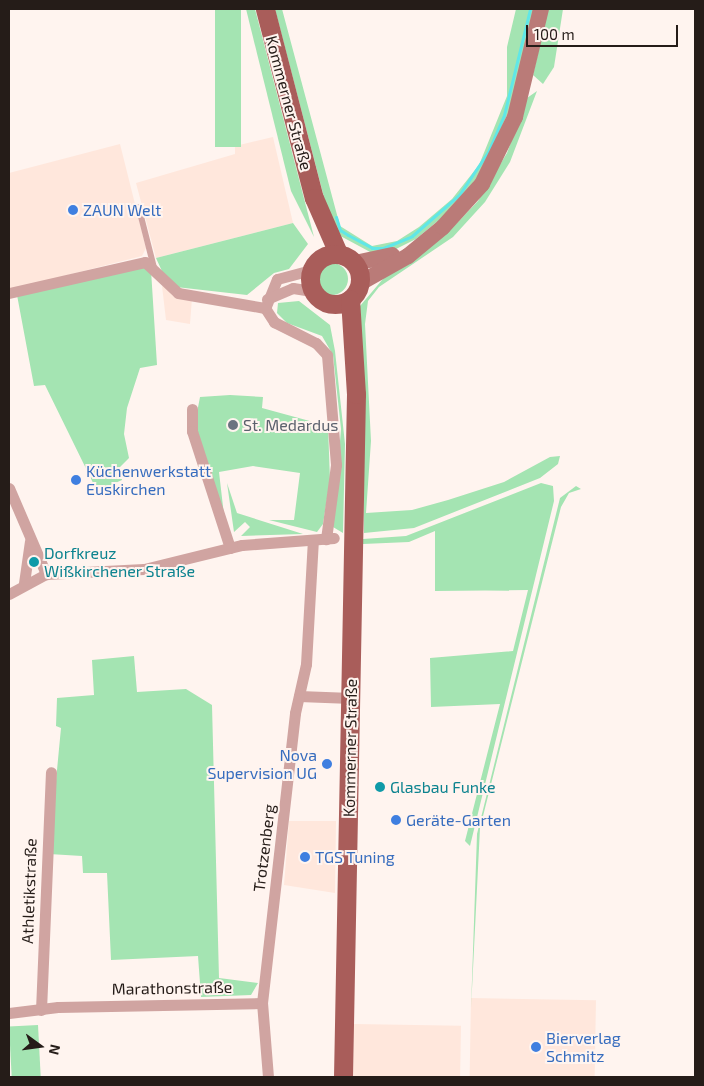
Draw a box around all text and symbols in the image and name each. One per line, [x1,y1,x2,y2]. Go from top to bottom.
scale bar [529,15,682,47]
text: 100 m [534,25,575,43]
street label: Kommerner Straße [262,33,316,173]
place label: ZAUN Welt [83,200,162,220]
marker: ZAUN Welt [67,204,79,216]
place label: St. Medardus [243,415,338,435]
marker: St. Medardus [227,419,239,431]
place label: Küchenwerkstatt Euskirchen [86,461,211,499]
marker: Küchenwerkstatt Euskirchen [70,474,82,486]
place label: Dorfkreuz Wißkirchener Straße [44,543,195,581]
marker: Dorfkreuz Wißkirchener Straße [28,556,40,568]
street label: Kommerner Straße [339,678,361,818]
place label: Nova Supervision UG [207,745,317,783]
marker: Nova Supervision UG [321,758,333,770]
place label: Glasbau Funke [390,777,496,797]
marker: Glasbau Funke [374,781,386,793]
street label: Trotzenberg [249,803,279,893]
place label: Geräte-Garten [406,810,511,830]
marker: Geräte-Garten [390,814,402,826]
street label: Athletikstraße [18,838,40,944]
place label: TGS Tuning [315,847,395,867]
marker: TGS Tuning [299,851,311,863]
street label: Marathonstraße [112,977,232,999]
north arrow [15,1021,65,1071]
place label: Bierverlag Schmitz [546,1028,621,1066]
marker: Bierverlag Schmitz [530,1041,542,1053]
text: N [46,1043,65,1057]

